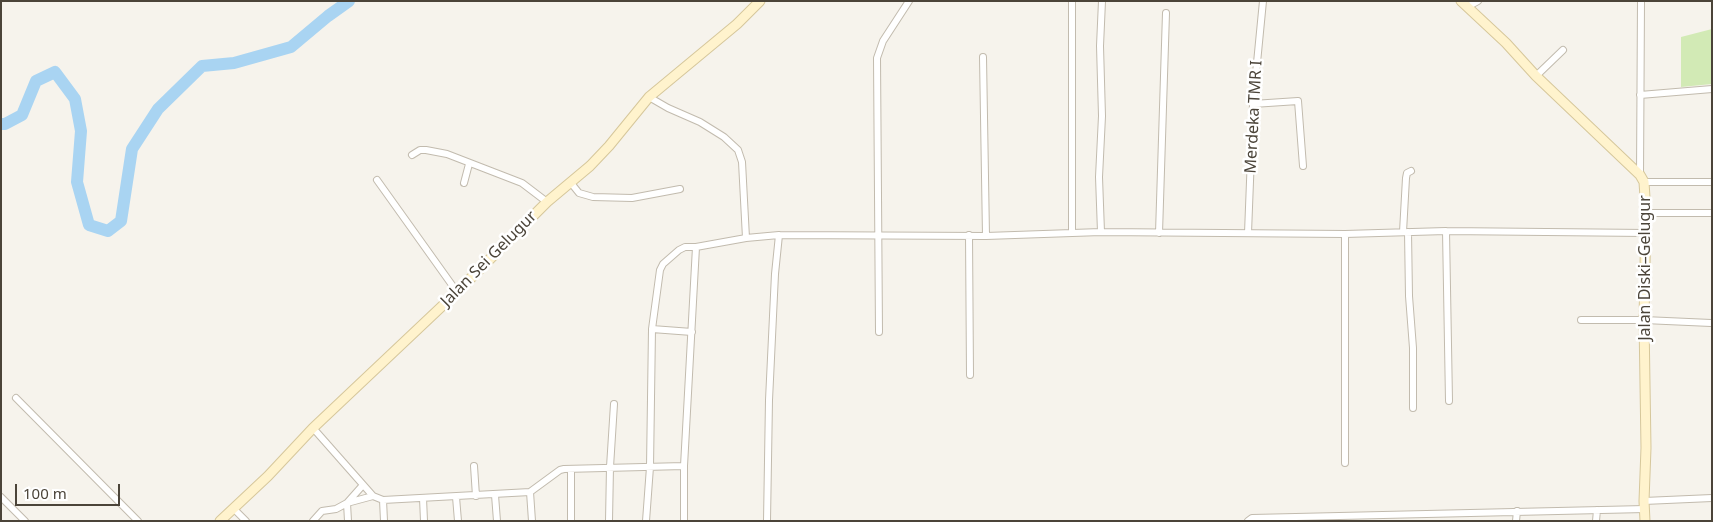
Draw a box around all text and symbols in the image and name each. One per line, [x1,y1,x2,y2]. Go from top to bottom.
street label: Merdeka TMR I [1241,60,1267,174]
street label: Jalan Diski–Gelugur [1635,195,1655,341]
street label: Jalan Sei Gelugur [437,207,541,311]
scale bar [18,474,122,506]
text: 100 m [23,483,67,503]

